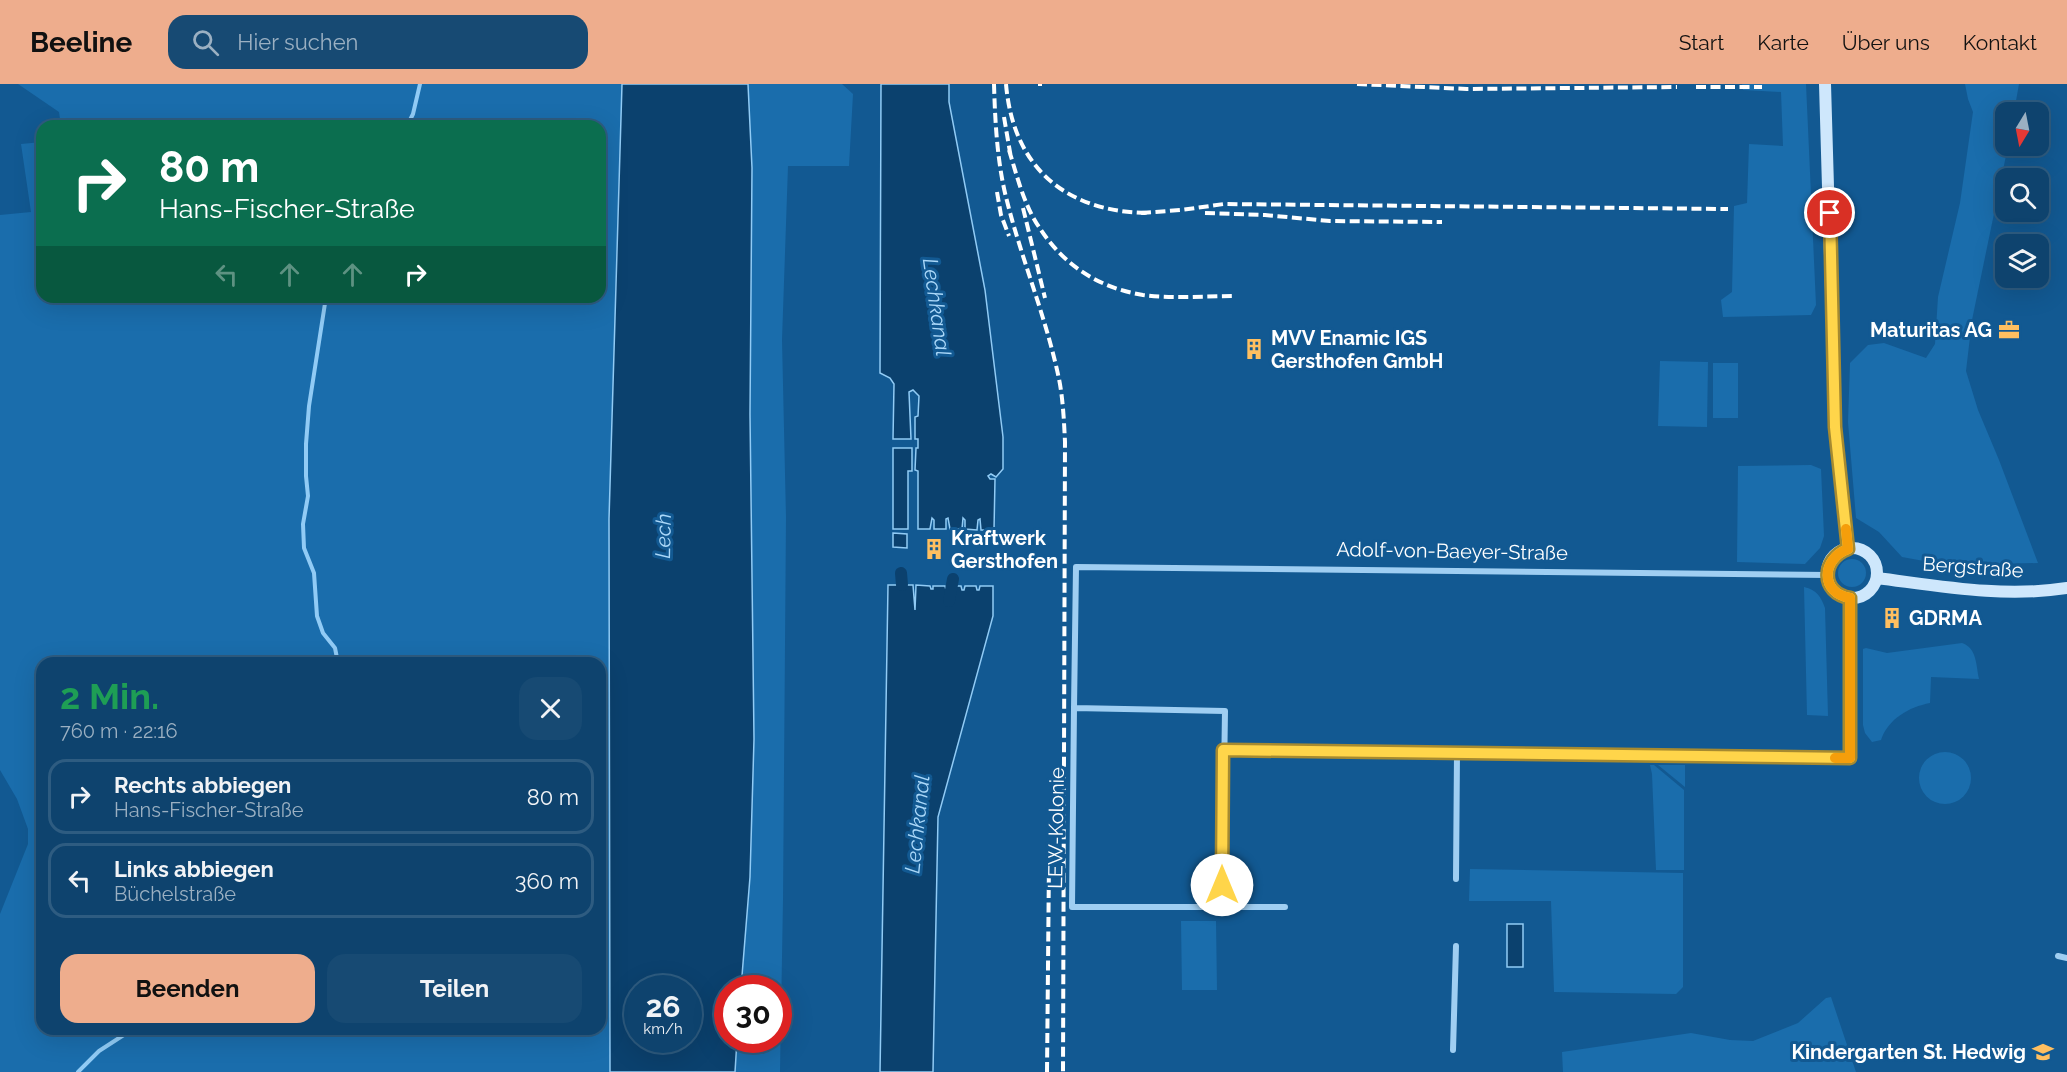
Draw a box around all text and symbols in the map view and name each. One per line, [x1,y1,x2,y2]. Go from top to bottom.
search box [168,15,588,69]
text: Beeline [30,26,132,59]
icon: search [189,26,222,59]
text: Hier suchen [237,29,358,55]
text: Start [1679,30,1724,55]
text: Karte [1757,30,1809,55]
text: Über uns [1842,30,1930,55]
text: Kontakt [1963,30,2037,55]
north arrow [1995,102,2049,156]
map controls [1995,102,2049,288]
text: 80 m [159,143,259,192]
icon: right [60,144,138,222]
button: search [1995,168,2049,222]
pin [1804,187,1855,238]
text: Hans-Fischer-Straße [159,193,415,224]
icon: arrive [1813,196,1846,229]
button: layers [1995,234,2049,288]
water label: Lechkanal [918,256,956,358]
icon: left [210,258,243,291]
icon: ahead [273,258,306,291]
icon: ahead [336,258,369,291]
icon: right [399,258,432,291]
place label: Maturitas AG [1870,318,1992,342]
office icon: Maturitas AG [1997,318,2021,342]
place label: MVV Enamic IGS Gersthofen GmbH [1271,326,1443,373]
building icon: MVV Enamic IGS Gersthofen GmbH [1242,337,1266,361]
water label: Lech [650,513,676,559]
place label: Kraftwerk Gersthofen [951,526,1058,573]
building icon: Kraftwerk Gersthofen [922,537,946,561]
street label: Adolf-von-Baeyer-Straße [1336,537,1568,565]
street label: Bergstraße [1922,552,2025,583]
building icon: GDRMA [1880,606,1904,630]
place label: GDRMA [1909,606,1982,630]
text: 2 Min. [60,675,159,717]
button: close [519,677,582,740]
text: 760 m · 22:16 [60,719,178,743]
street label: LEW-Kolonie [1043,767,1069,889]
text: Rechts abbiegen [114,772,291,798]
water label: Lechkanal [899,774,935,874]
icon: right [63,780,96,813]
text: 80 m [527,784,579,810]
text: Hans-Fischer-Straße [114,798,304,822]
position arrow [1190,853,1254,917]
text: Links abbiegen [114,856,274,882]
icon: left [63,864,96,897]
text: 360 m [515,868,579,894]
text: Büchelstraße [114,882,236,906]
button: Beenden [60,954,315,1023]
button: Teilen [327,954,582,1023]
speed limit sign: 30 [714,975,792,1053]
text: 26 [645,989,681,1024]
text: km/h [643,1020,683,1038]
place label: Kindergarten St. Hedwig [1792,1040,2026,1064]
school or university icon: Kindergarten St. Hedwig [2031,1040,2055,1064]

